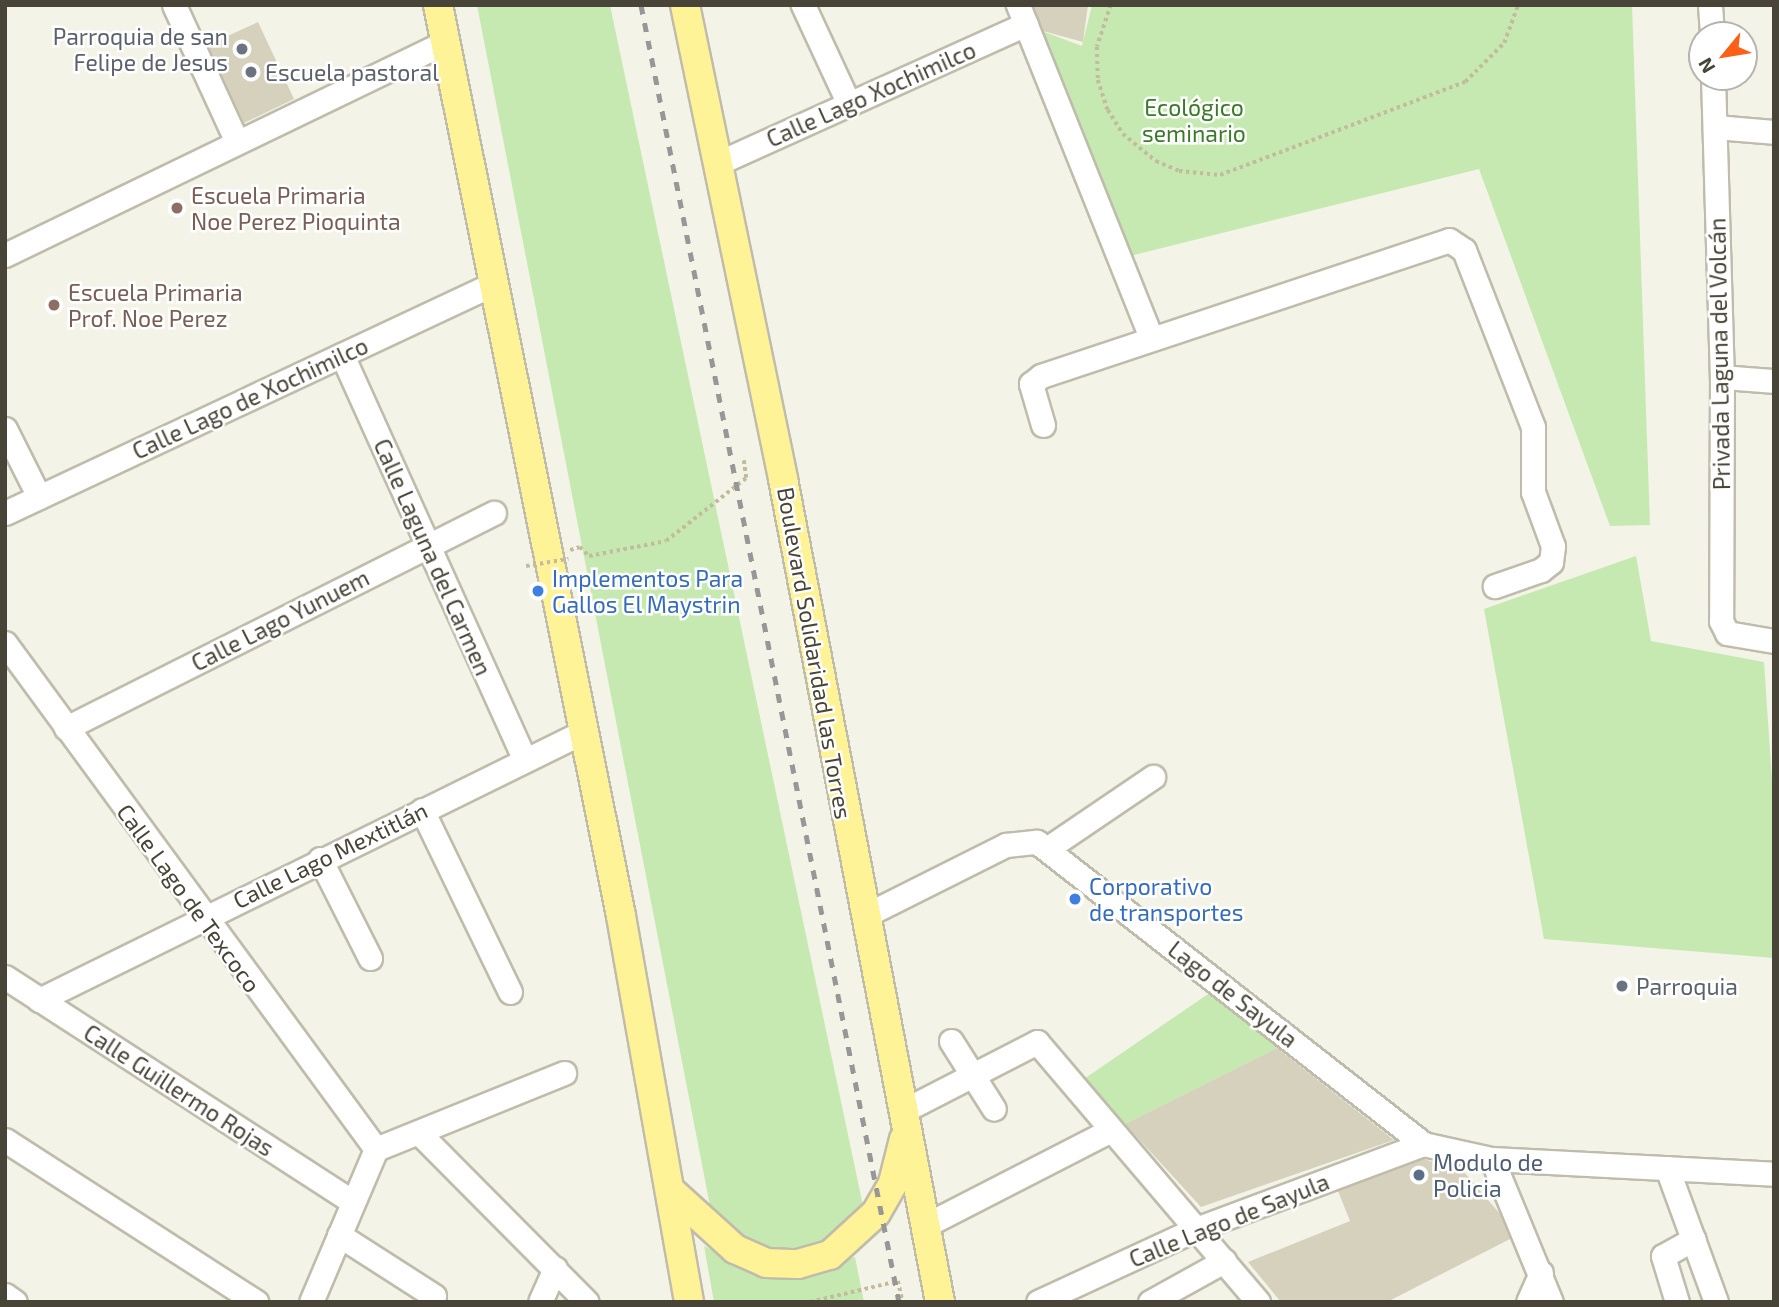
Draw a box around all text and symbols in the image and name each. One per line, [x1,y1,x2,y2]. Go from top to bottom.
north arrow [1688,21,1758,91]
place label: Parroquia de san Felipe de Jesus [53,22,228,76]
street label: Calle Lago Xochimilco [762,35,980,153]
marker: Parroquia de san Felipe de Jesus [234,41,250,57]
text: N [1693,54,1720,77]
place label: Escuela pastoral [265,58,439,86]
marker: Escuela pastoral [243,64,259,80]
park label: Ecológico seminario [1142,93,1246,147]
place label: Escuela Primaria Noe Perez Pioquinta [191,181,401,235]
marker: Escuela Primaria Noe Perez Pioquinta [169,200,185,216]
street label: Privada Laguna del Volcán [1703,217,1735,491]
place label: Escuela Primaria Prof. Noe Perez [68,278,243,332]
marker: Escuela Primaria Prof. Noe Perez [46,297,62,313]
street label: Calle Lago de Xochimilco [128,331,372,465]
street label: Calle Laguna del Carmen [368,434,498,680]
street label: Boulevard Solidaridad las Torres [772,485,858,821]
street label: Calle Lago Yunuem [186,563,374,677]
place label: Implementos Para Gallos El Maystrin [552,564,743,618]
marker: Implementos Para Gallos El Maystrin [530,583,546,599]
street label: Calle Lago Mextitlán [228,796,432,914]
street label: Calle Lago de Texcoco [111,798,267,998]
place label: Corporativo de transportes [1089,872,1244,926]
marker: Corporativo de transportes [1067,891,1083,907]
street label: Lago de Sayula [1163,935,1303,1053]
place label: Parroquia [1636,972,1738,1000]
marker: Parroquia [1614,978,1630,994]
street label: Calle Guillermo Rojas [79,1018,279,1162]
place label: Modulo de Policia [1433,1148,1543,1202]
street label: Calle Lago de Sayula [1125,1167,1333,1273]
marker: Modulo de Policia [1411,1167,1427,1183]

